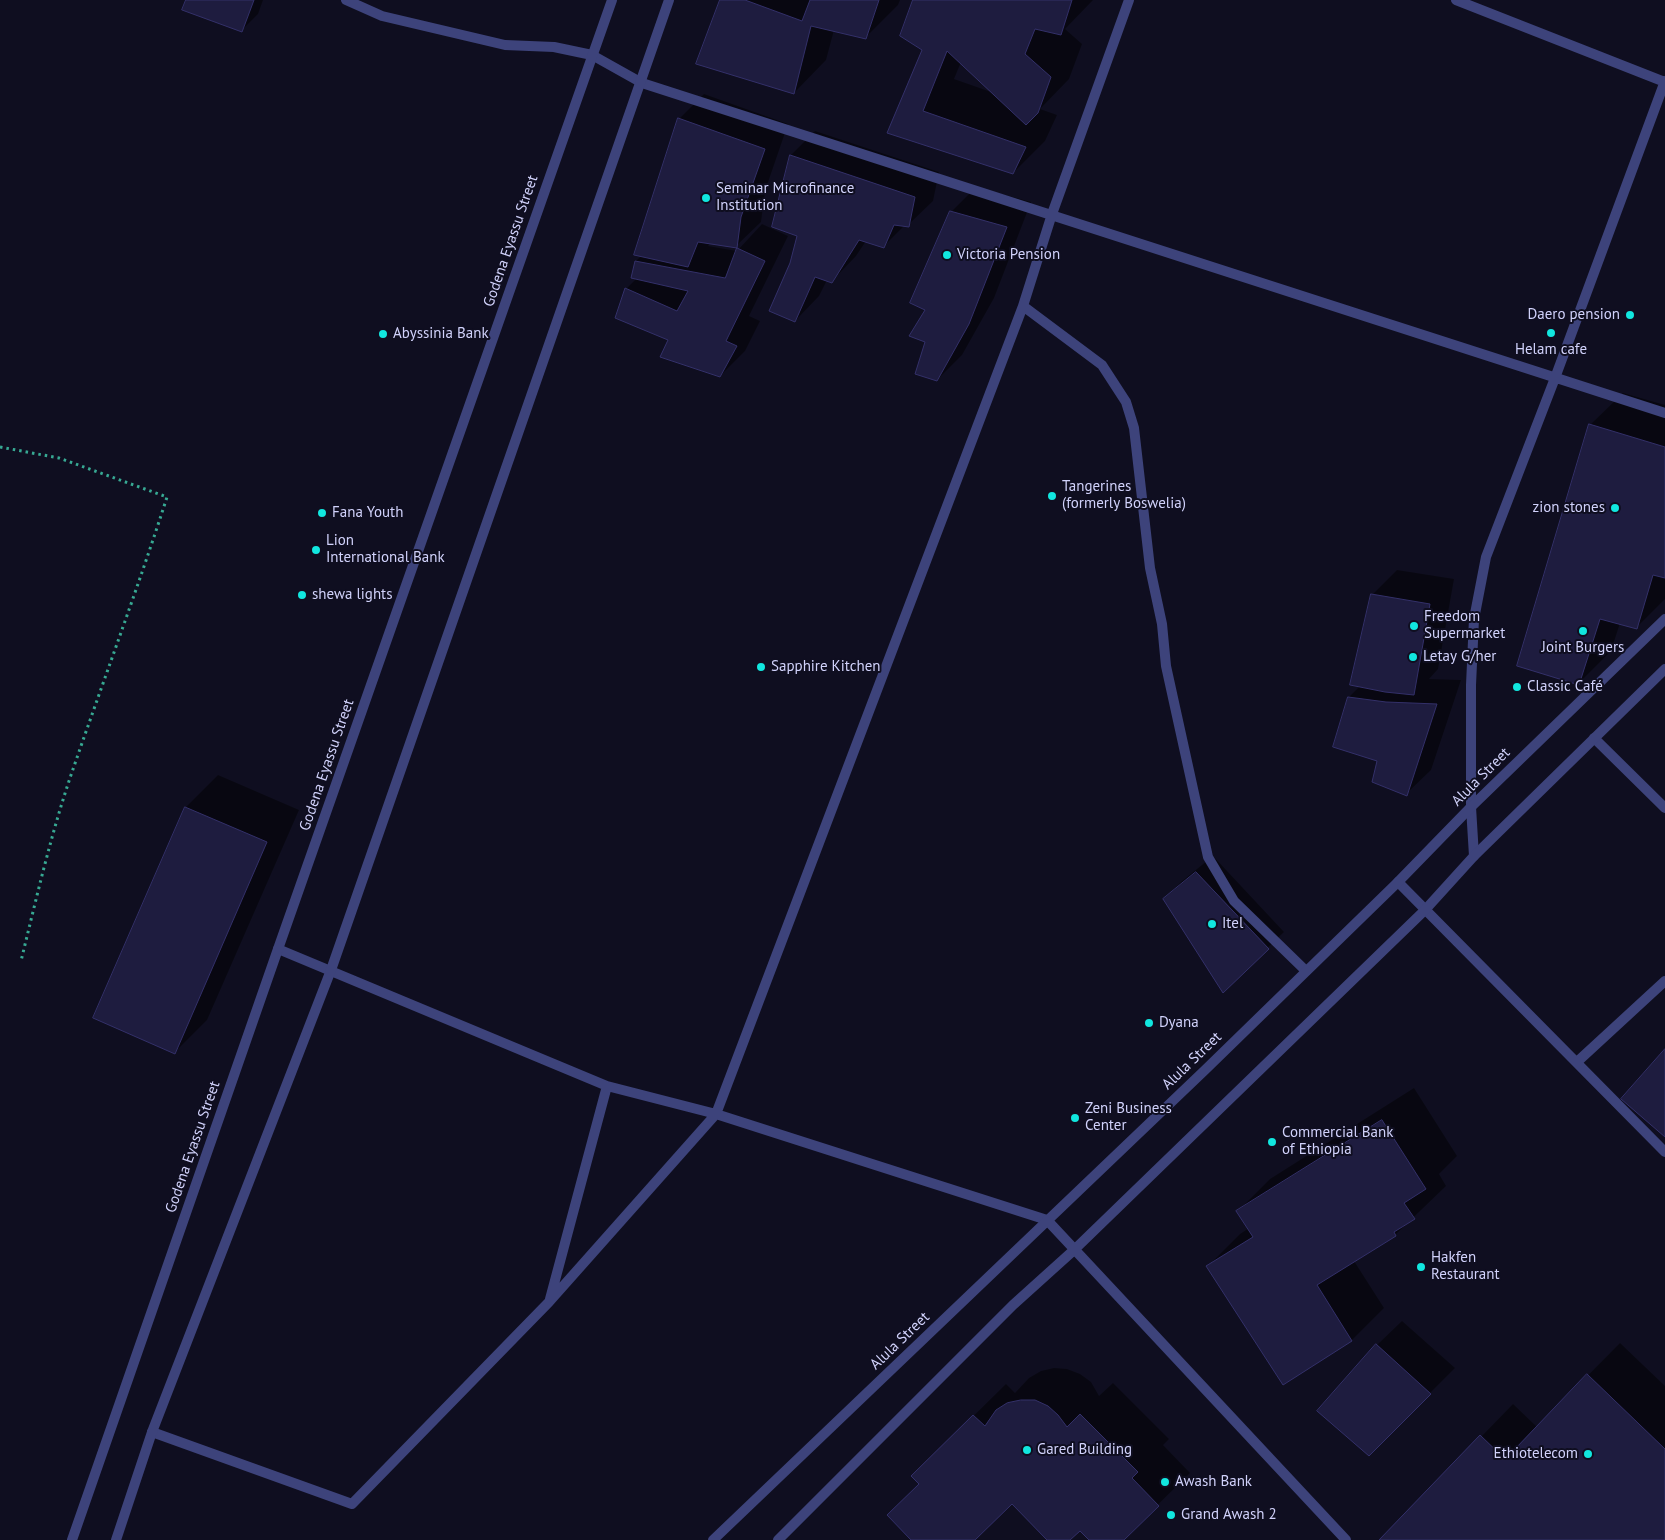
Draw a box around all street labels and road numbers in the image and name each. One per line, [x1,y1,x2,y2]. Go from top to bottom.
street label: Godena Eyassu Street [480,173,542,309]
street label: Godena Eyassu Street [296,697,358,833]
street label: Alula Street [1448,744,1514,810]
street label: Alula Street [1159,1028,1225,1094]
street label: Godena Eyassu Street [162,1079,224,1215]
street label: Alula Street [867,1308,933,1374]

